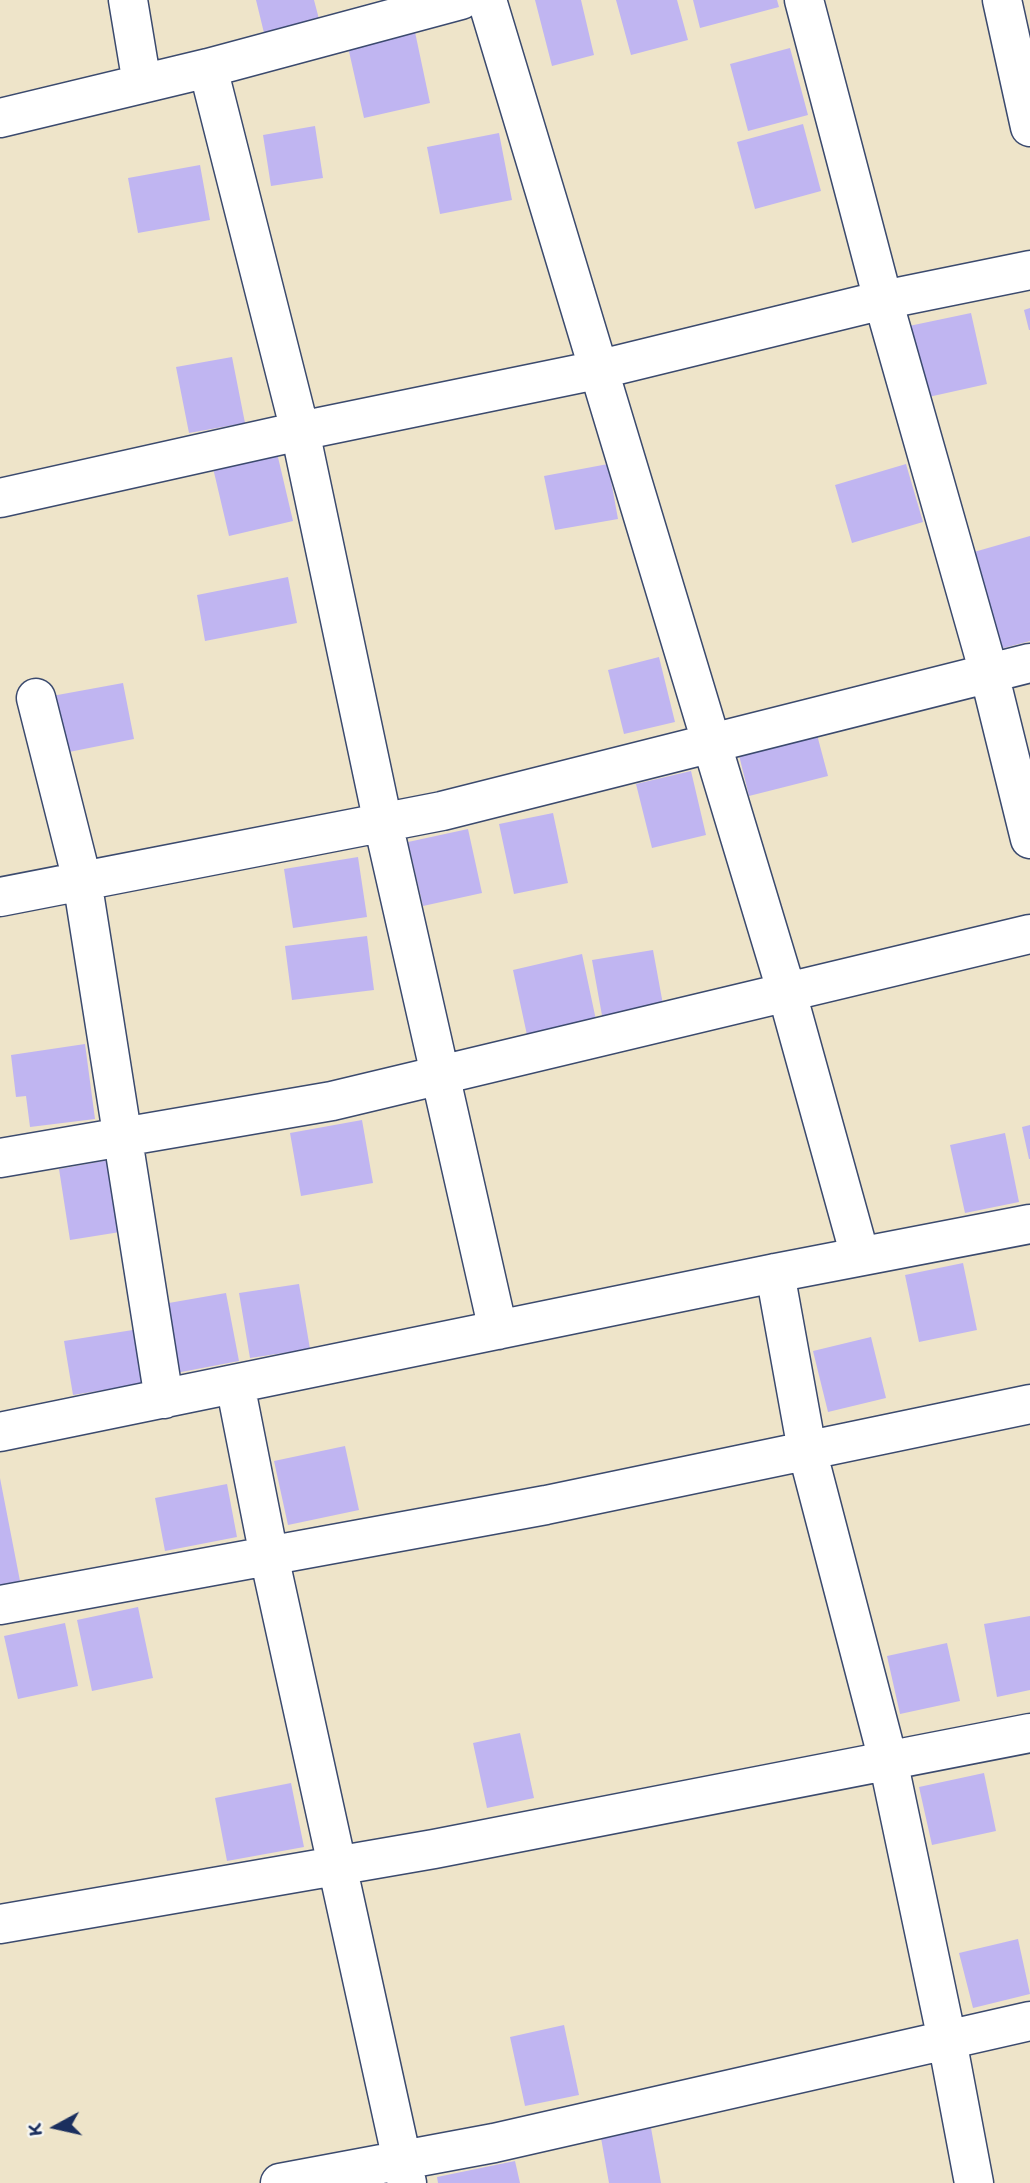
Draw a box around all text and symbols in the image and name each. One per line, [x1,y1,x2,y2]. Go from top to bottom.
north arrow [21,2092,91,2162]
text: K [22,2122,47,2138]

